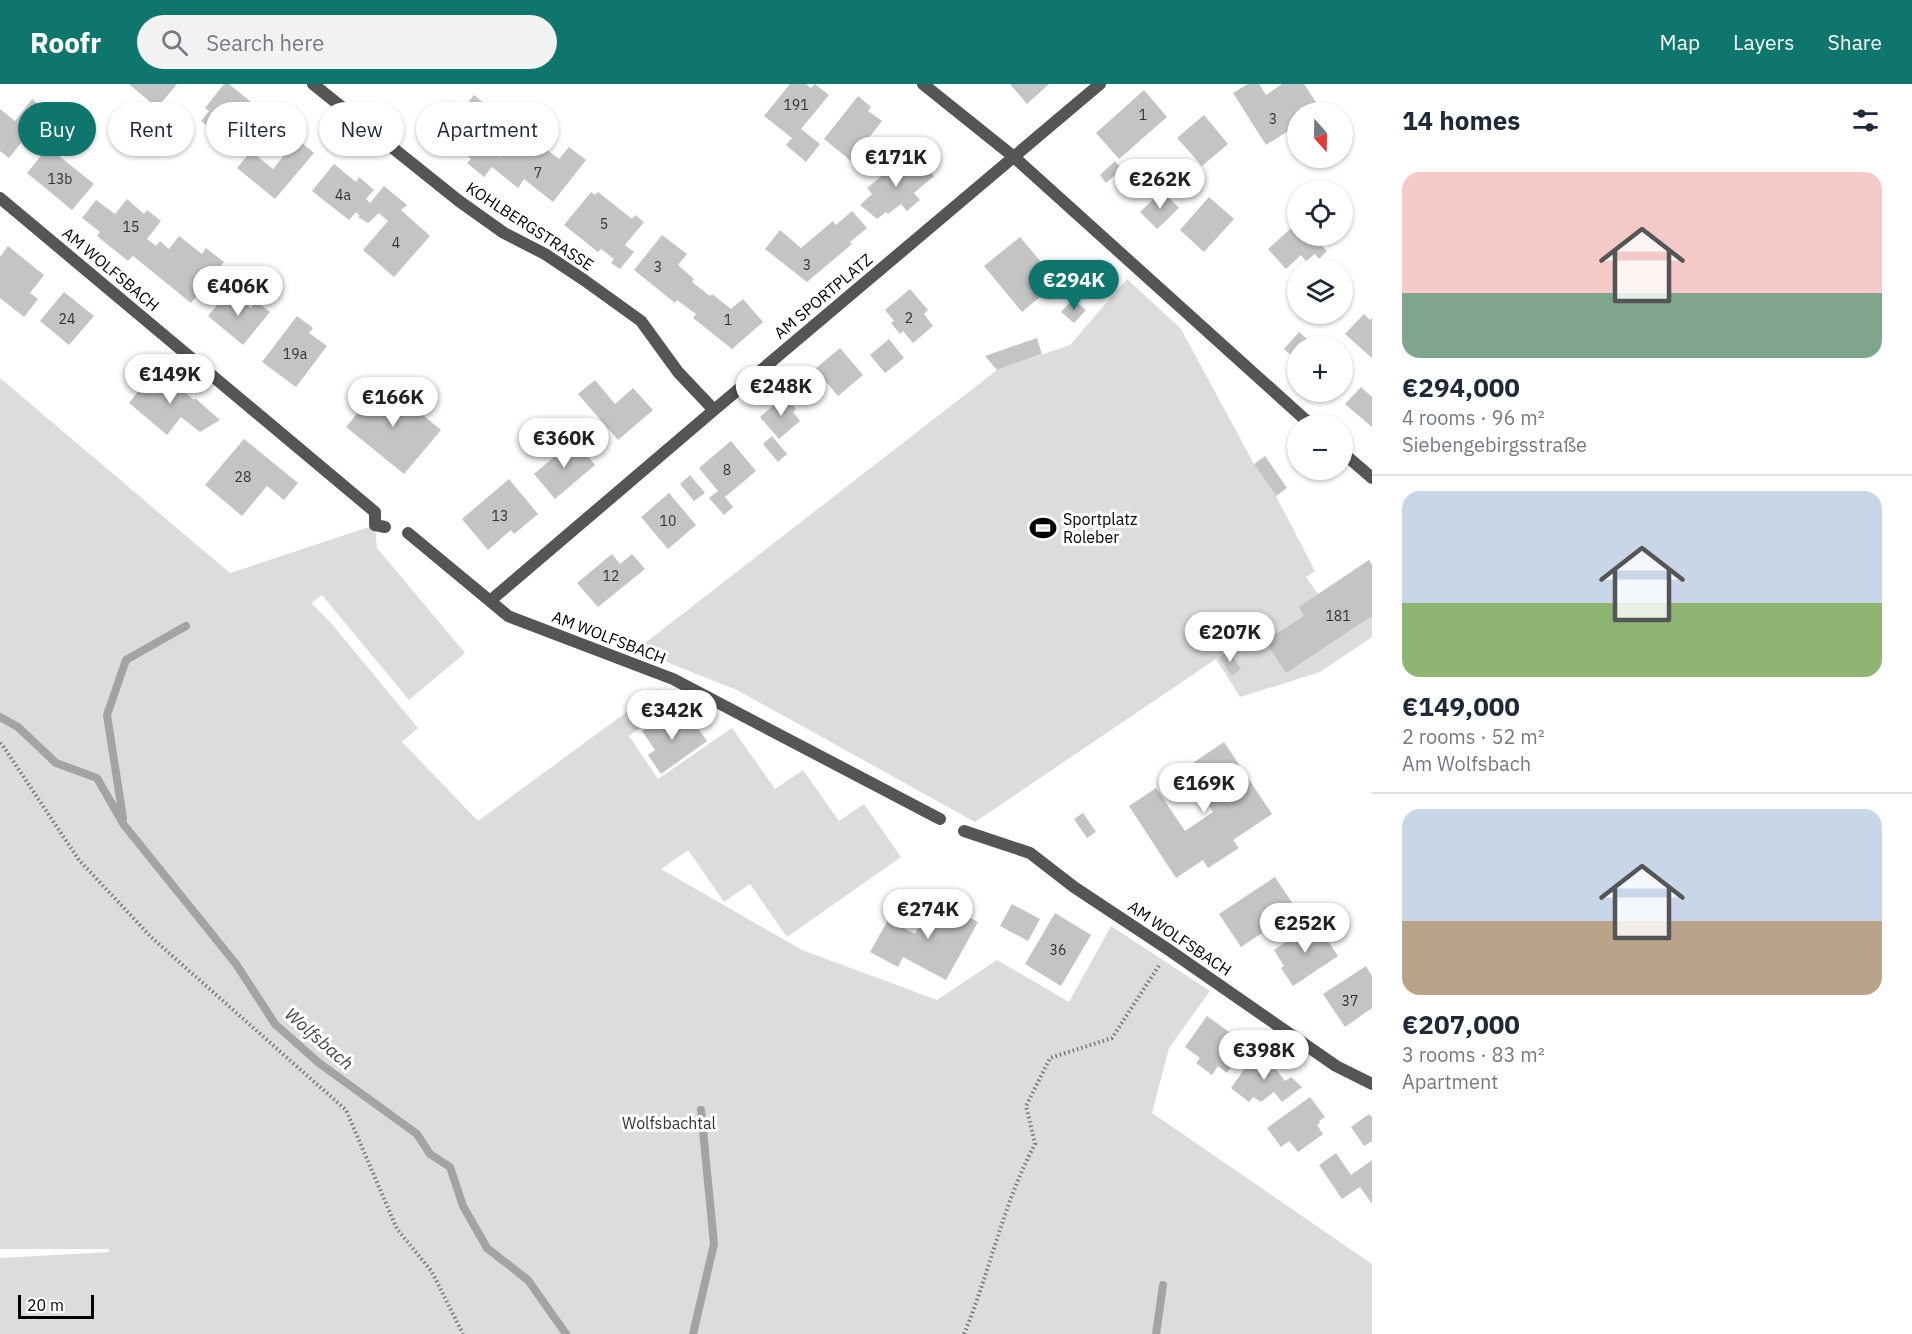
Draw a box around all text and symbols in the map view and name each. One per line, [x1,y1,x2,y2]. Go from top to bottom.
search box [137,15,557,69]
text: Roofr [30,24,101,61]
icon: search [158,26,191,59]
text: Search here [206,28,324,57]
text: Map [1660,28,1700,56]
text: Layers [1733,28,1795,56]
text: Share [1828,28,1882,56]
house number: 191 [783,96,809,114]
chip: Buy [18,102,96,156]
chip: Rent [108,102,194,156]
chip: Filters [206,102,307,156]
chip: New [319,102,404,156]
chip: Apartment [416,102,559,156]
north arrow [1287,102,1353,168]
map controls [1287,102,1353,480]
text: 14 homes [1402,103,1520,137]
icon: filters [1849,104,1882,137]
house number: 1 [1139,106,1147,124]
house number: 3 [1269,110,1277,128]
pin: €171K [854,137,938,188]
text: €171K [865,143,927,170]
pin: €262K [1118,159,1202,210]
house number: 7 [534,164,542,182]
text: €262K [1129,165,1191,192]
house number: 13b [48,170,72,188]
street label: KOHLBERGSTRASSE [463,177,597,275]
button: locate [1287,180,1353,246]
house number: 4a [335,186,351,204]
icon: home [1588,211,1696,319]
house number: 5 [600,215,608,233]
house number: 15 [123,218,139,236]
street label: AM WOLFSBACH [58,223,164,315]
house number: 4 [392,234,400,252]
street label: AM SPORTPLATZ [770,249,876,343]
house number: 3 [803,256,811,274]
house number: 3 [654,258,662,276]
button: layers [1287,258,1353,324]
pin: €294K [1032,260,1116,311]
pin: €406K [196,266,280,317]
text: €294K [1043,266,1105,293]
text: €406K [207,272,269,299]
house number: 2 [905,309,913,327]
house number: 24 [59,310,75,328]
house number: 1 [724,311,732,329]
button: + [1287,336,1353,402]
house number: 19a [283,345,308,363]
pin: €149K [128,354,212,405]
text: €149K [139,360,201,387]
pin: €248K [739,366,823,417]
text: €294,000 [1402,370,1520,404]
text: €248K [750,372,812,399]
pin: €166K [351,377,435,428]
text: €166K [362,383,424,410]
text: 4 rooms · 96 m² [1402,404,1545,431]
button: − [1287,414,1353,480]
pin: €360K [522,418,606,469]
text: €360K [533,424,595,451]
text: Siebengebirgsstraße [1402,431,1587,458]
house number: 8 [723,461,731,479]
house number: 28 [235,468,251,486]
house number: 13 [492,507,508,525]
place label: Sportplatz Roleber [1063,509,1137,547]
house number: 10 [660,512,676,530]
sports icon: Sportplatz Roleber [1028,513,1058,543]
icon: home [1588,530,1696,638]
house number: 12 [603,567,619,585]
street label: AM WOLFSBACH [549,606,669,668]
house number: 181 [1325,607,1351,625]
pin: €207K [1188,612,1272,663]
text: €207K [1199,618,1261,645]
text: €149,000 [1402,689,1520,723]
pin: €342K [630,690,714,741]
text: €342K [641,696,703,723]
text: 2 rooms · 52 m² [1402,723,1545,750]
text: Am Wolfsbach [1402,750,1531,777]
pin: €169K [1162,763,1246,814]
text: €169K [1173,769,1235,796]
icon: home [1588,848,1696,956]
pin: €274K [886,889,970,940]
text: €274K [897,895,959,922]
street label: AM WOLFSBACH [1124,896,1236,980]
pin: €252K [1263,903,1347,954]
text: €252K [1274,909,1336,936]
house number: 36 [1050,941,1066,959]
house number: 37 [1342,992,1358,1010]
water label: Wolfsbach [280,1003,358,1075]
text: €207,000 [1402,1007,1520,1041]
pin: €398K [1222,1030,1306,1081]
text: €398K [1233,1036,1295,1063]
text: 3 rooms · 83 m² [1402,1041,1545,1068]
text: Apartment [1402,1068,1498,1095]
park label: Wolfsbachtal [622,1113,716,1133]
scale bar [18,1292,94,1320]
text: 20 m [27,1295,64,1315]

